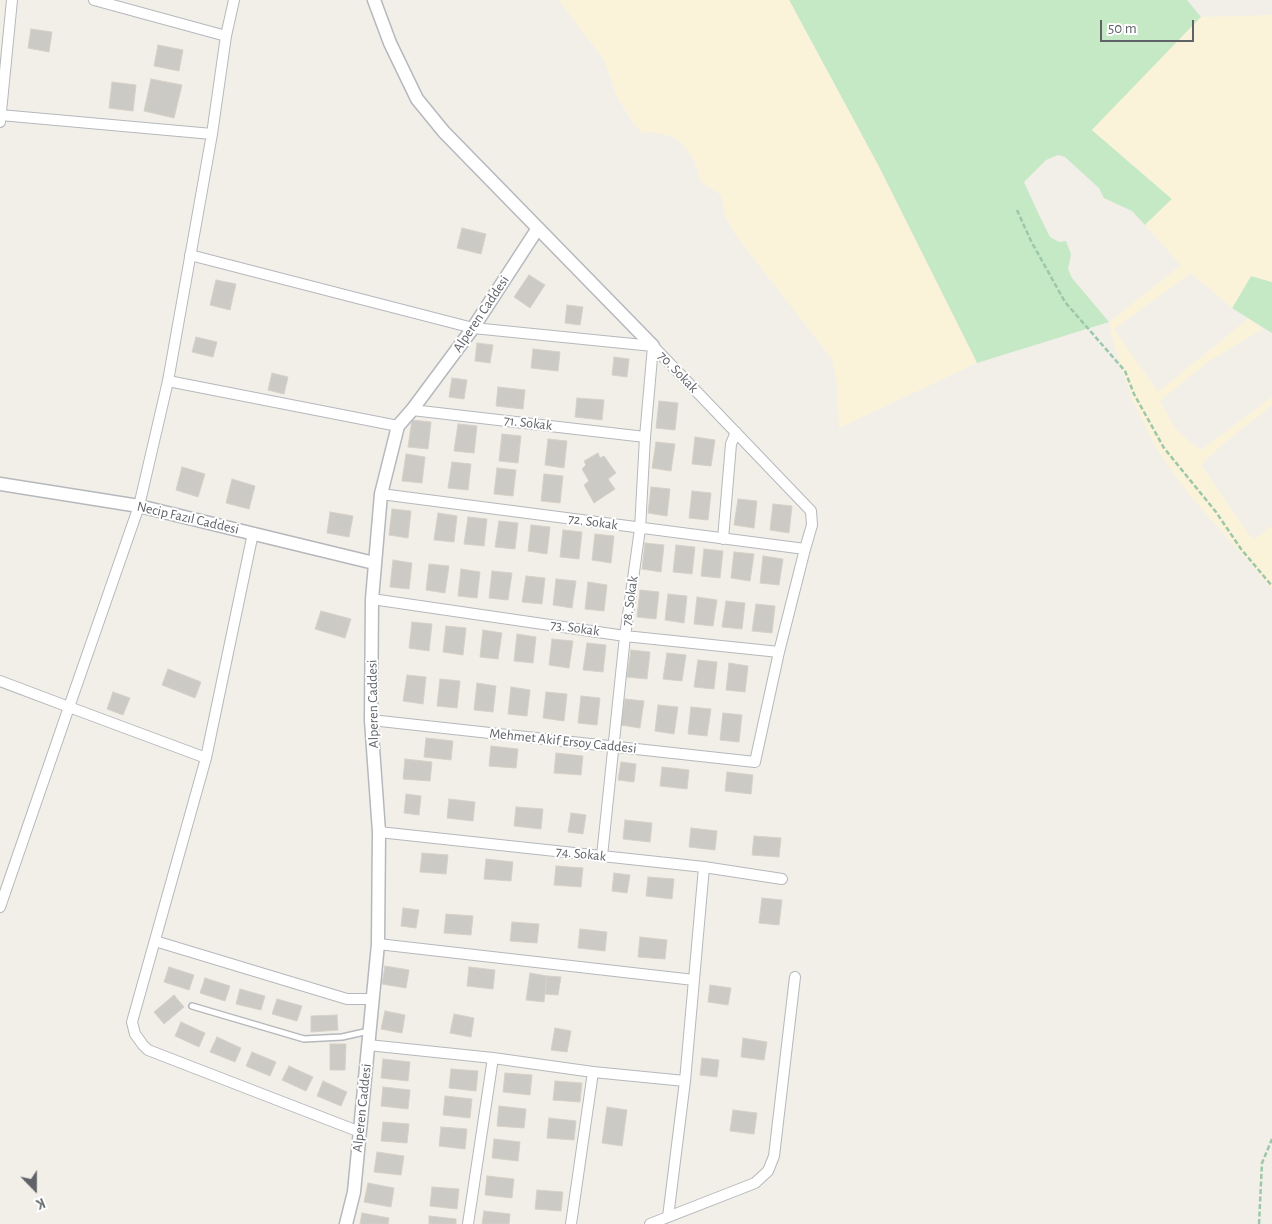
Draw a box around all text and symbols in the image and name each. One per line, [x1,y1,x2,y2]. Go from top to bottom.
scale bar [1102,10,1196,42]
text: 50 m [1108,21,1137,36]
street label: Alperen Caddesi [449,272,513,356]
street label: 70. Sokak [654,348,702,396]
street label: 71. Sokak [503,412,553,434]
street label: Necip Fazıl Caddesi [135,498,241,538]
street label: 72. Sokak [567,510,619,534]
street label: 78. Sokak [618,575,642,627]
street label: 73. Sokak [549,616,601,640]
street label: Alperen Caddesi [364,659,382,749]
street label: Mehmet Akif Ersoy Caddesi [489,725,637,757]
street label: 74. Sokak [555,843,607,865]
street label: Alperen Caddesi [349,1063,375,1153]
north arrow [10,1164,60,1214]
text: K [34,1195,47,1211]

